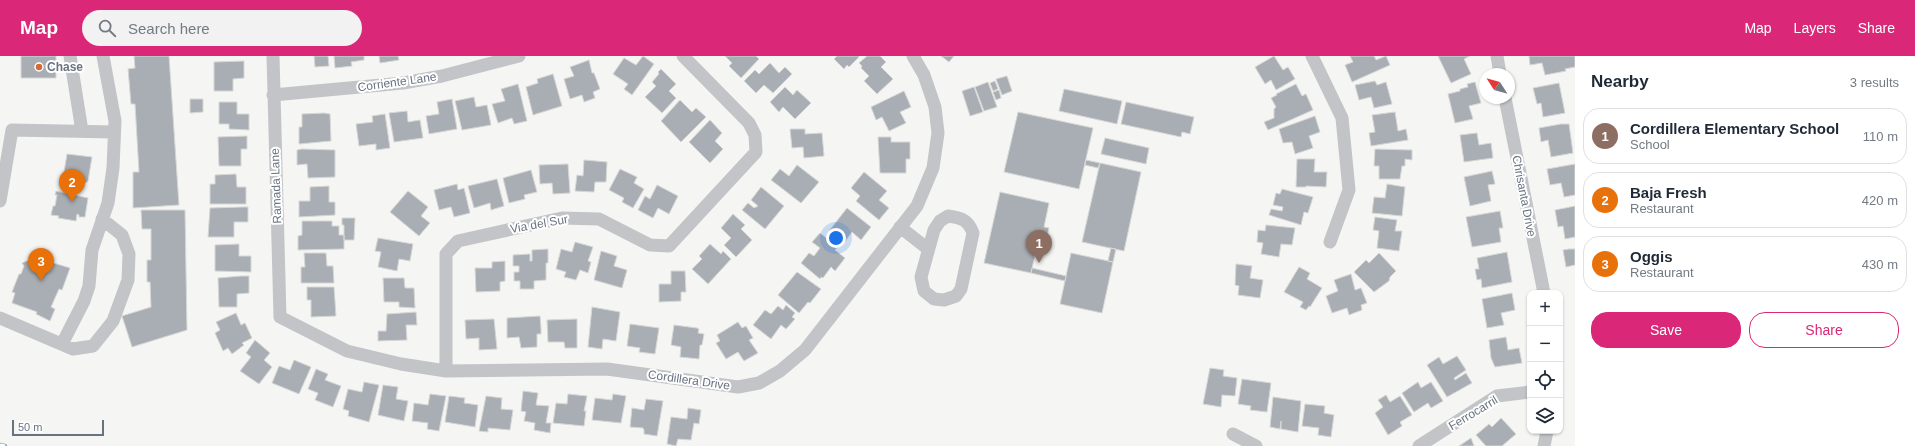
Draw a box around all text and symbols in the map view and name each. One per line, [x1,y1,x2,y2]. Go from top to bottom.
search box [82,10,362,46]
text: Map [20,17,58,38]
icon: search [96,17,118,39]
text: Search here [128,20,210,37]
text: Map [1744,20,1772,36]
text: Layers [1794,20,1836,36]
text: Share [1858,20,1895,36]
place label: Chase [47,60,83,74]
marker: Chase [34,62,44,72]
north arrow [1479,68,1515,104]
street label: Corriente Lane [357,69,438,94]
text: Nearby [1591,72,1649,91]
text: 3 results [1850,75,1899,90]
text: Cordillera Elementary School [1630,120,1839,137]
text: 1 [1601,129,1609,144]
text: 110 m [1863,129,1898,144]
text: School [1630,137,1670,152]
street label: Ramada Lane [268,148,284,224]
street label: Chrisanta Drive [1509,154,1539,238]
pin: 2 [59,169,85,202]
text: Baja Fresh [1630,184,1707,201]
text: 2 [1601,193,1609,208]
text: 420 m [1862,193,1898,208]
text: Restaurant [1630,201,1694,216]
street label: Via del Sur [509,212,569,236]
your location [826,228,846,248]
pin: 1 [1026,230,1052,263]
pin: 3 [28,248,54,281]
text: Oggis [1630,248,1673,265]
text: 3 [1601,257,1609,272]
text: 430 m [1862,257,1898,272]
text: Restaurant [1630,265,1694,280]
map controls [1527,290,1563,434]
button: + [1527,290,1563,326]
button: Save [1591,312,1741,348]
button: Share [1749,312,1899,348]
button: − [1527,326,1563,362]
button: locate [1527,362,1563,398]
street label: Cordillera Drive [647,367,731,393]
street label: Ferrocarril [1446,393,1500,433]
button: layers [1527,398,1563,434]
scale bar [12,418,104,437]
text: 50 m [18,421,42,433]

